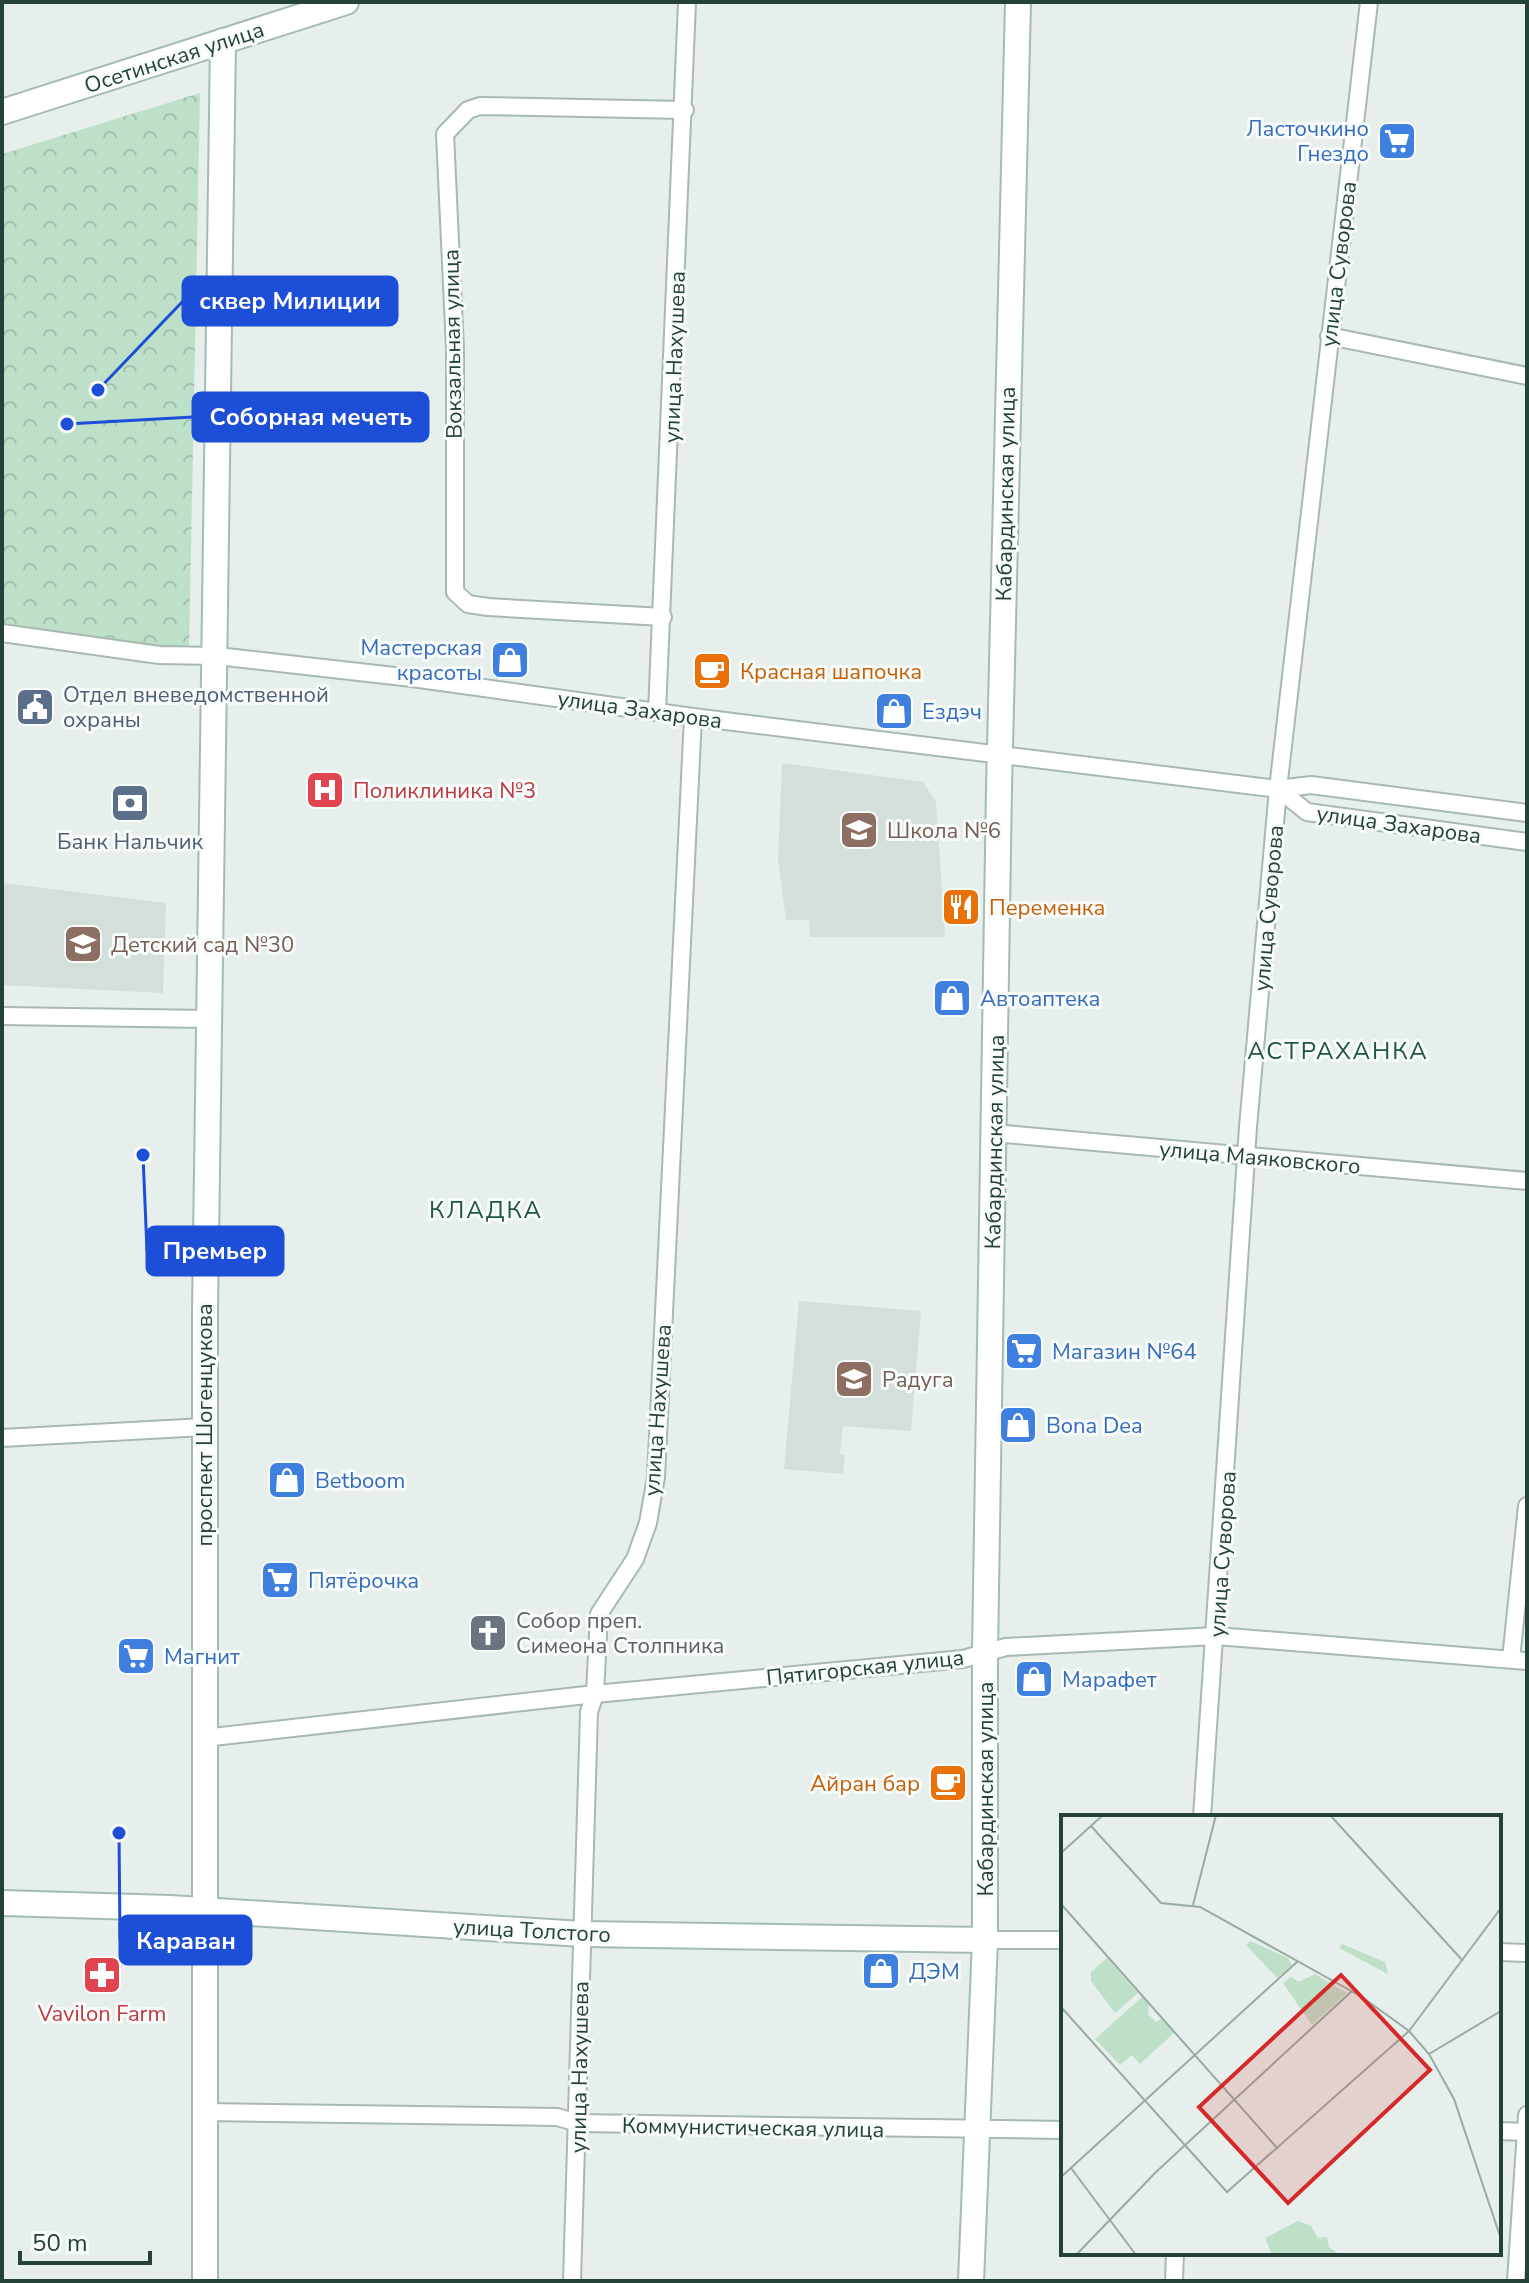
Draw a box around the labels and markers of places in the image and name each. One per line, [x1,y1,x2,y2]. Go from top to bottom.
place label: Ласточкино Гнездо [1246,114,1369,169]
supermarket icon: Ласточкино Гнездо [1376,120,1418,162]
callout: сквер Милиции [183,277,397,325]
callout: Соборная мечеть [193,393,428,441]
place label: Мастерская красоты [361,633,482,688]
shop icon: Мастерская красоты [489,639,531,681]
cafe icon: Красная шапочка [691,650,733,692]
place label: Красная шапочка [740,657,922,687]
place label: Отдел вневедомственной охраны [63,680,329,735]
public building icon: Отдел вневедомственной охраны [14,686,56,728]
shop icon: Ездэч [873,690,915,732]
place label: Ездэч [922,697,982,727]
hospital icon: Поликлиника №3 [304,769,346,811]
place label: Поликлиника №3 [353,776,536,806]
bank icon: Банк Нальчик [109,782,151,824]
school or university icon: Школа №6 [838,809,880,851]
place label: Школа №6 [887,816,1001,846]
place label: Банк Нальчик [57,827,203,857]
restaurant icon: Переменка [940,886,982,928]
place label: Переменка [989,893,1105,923]
school or university icon: Детский сад №30 [62,923,104,965]
place label: Детский сад №30 [111,930,294,960]
shop icon: Автоаптека [931,977,973,1019]
place label: Автоаптека [980,984,1100,1014]
callout: Премьер [147,1227,283,1275]
supermarket icon: Магазин №64 [1003,1330,1045,1372]
place label: Магазин №64 [1052,1337,1197,1367]
school or university icon: Радуга [833,1358,875,1400]
place label: Радуга [882,1365,954,1395]
shop icon: Bona Dea [997,1404,1039,1446]
place label: Bona Dea [1046,1411,1143,1441]
shop icon: Betboom [266,1459,308,1501]
place label: Betboom [315,1466,405,1496]
supermarket icon: Пятёрочка [259,1559,301,1601]
place label: Пятёрочка [308,1566,419,1596]
place label: Собор преп. Симеона Столпника [516,1606,724,1661]
church icon: Собор преп. Симеона Столпника [467,1612,509,1654]
supermarket icon: Магнит [115,1635,157,1677]
place label: Магнит [164,1642,240,1672]
shop icon: Марафет [1013,1658,1055,1700]
place label: Марафет [1062,1665,1157,1695]
cafe icon: Айран бар [927,1762,969,1804]
place label: Айран бар [810,1769,920,1799]
callout: Караван [120,1916,251,1964]
shop icon: ДЭМ [860,1950,902,1992]
pharmacy icon: Vavilon Farm [81,1954,123,1996]
place label: ДЭМ [909,1957,960,1987]
place label: Vavilon Farm [37,1999,166,2029]

